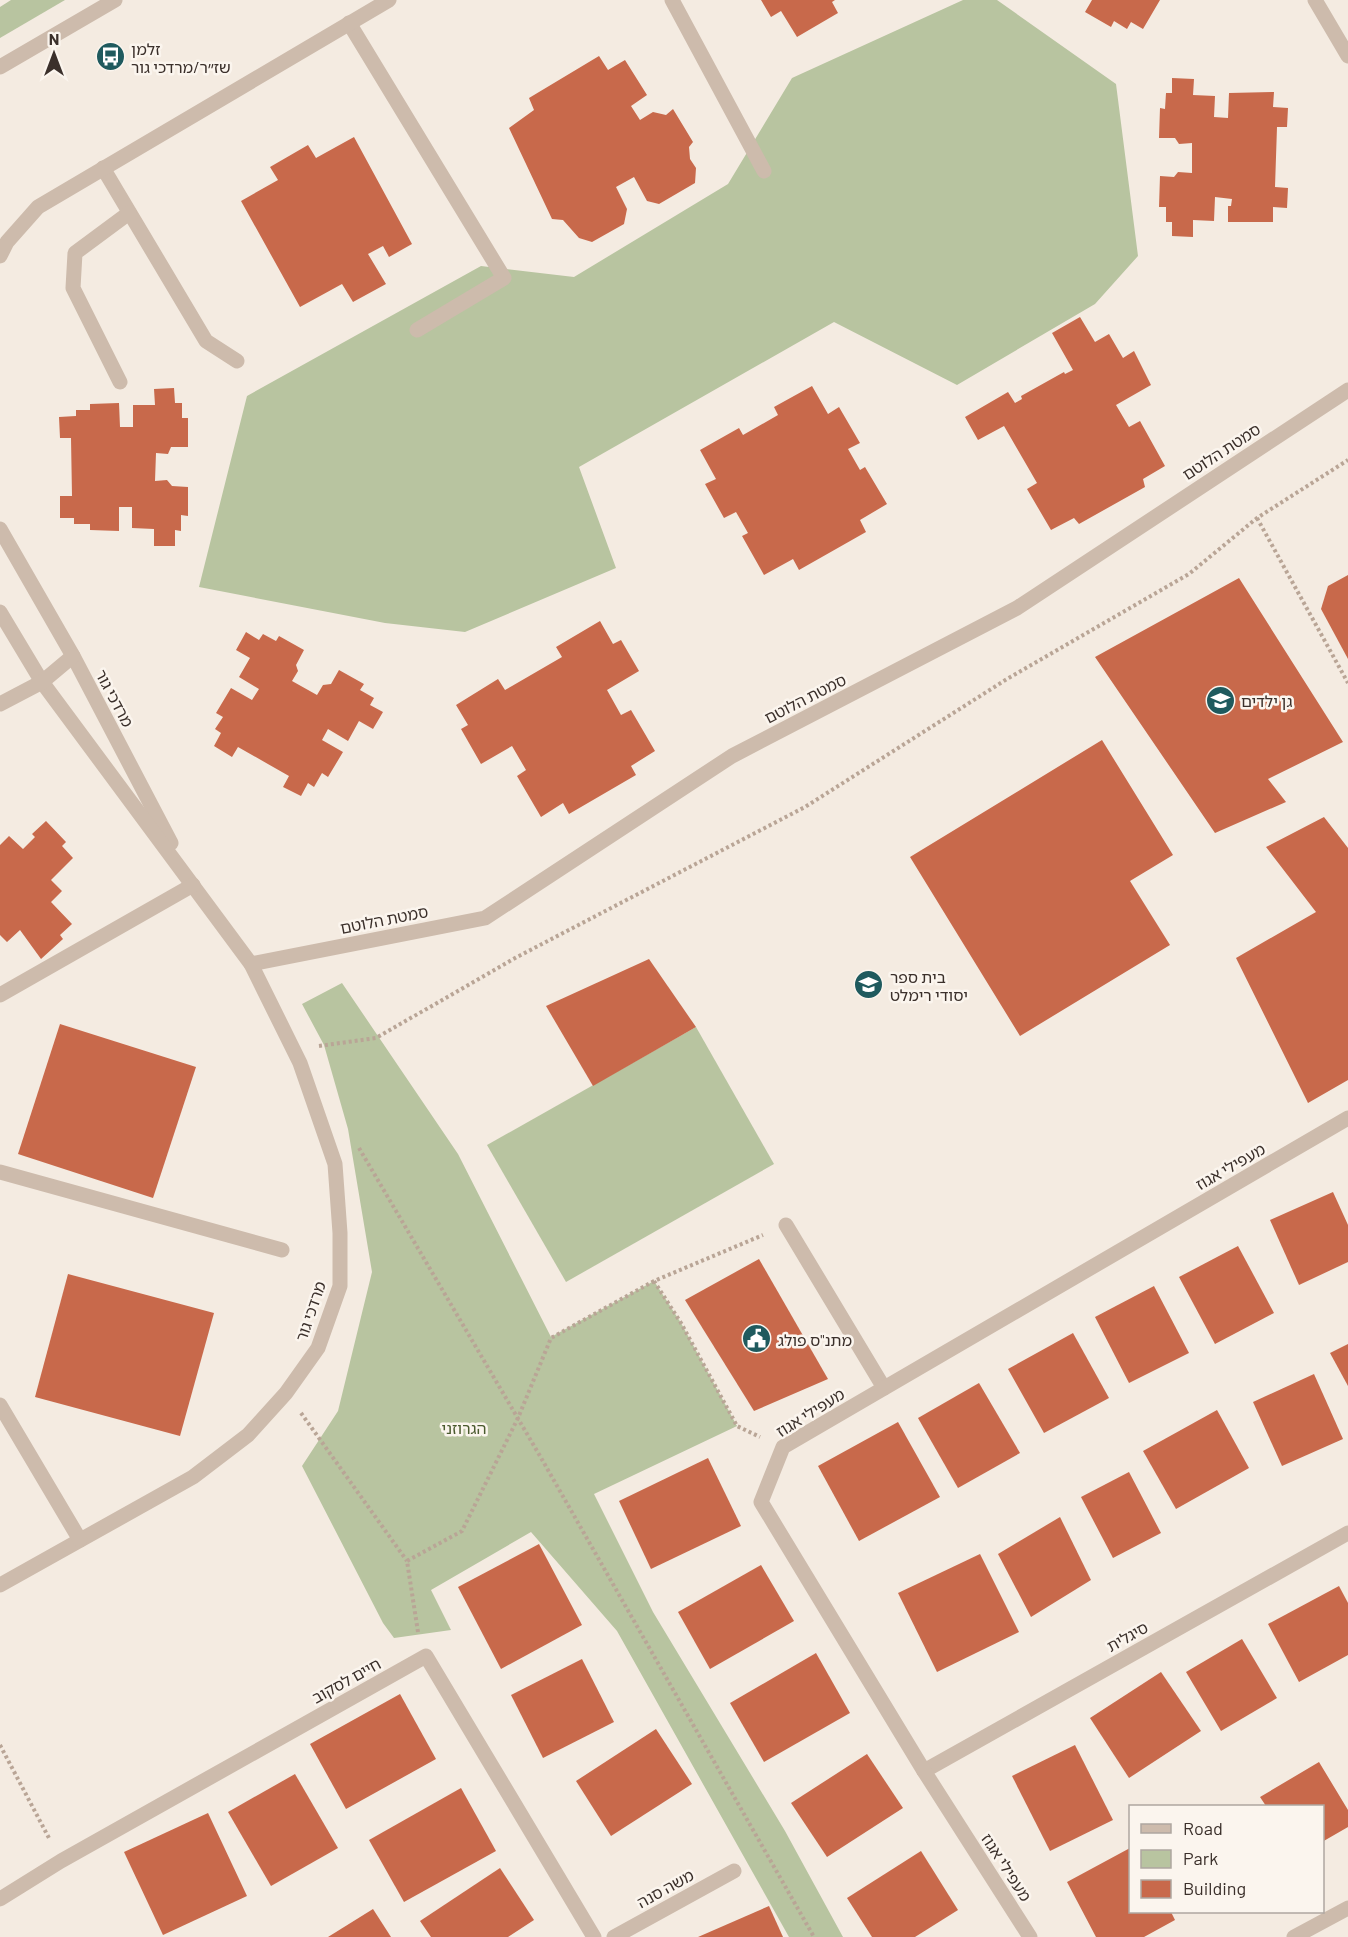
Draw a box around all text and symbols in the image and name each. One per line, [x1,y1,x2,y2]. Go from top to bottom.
north arrow [24,24,84,84]
text: N [49,29,59,48]
place label: זלמן שז״ר/מרדכי גור [131,39,231,76]
bus stop icon: זלמן שז״ר/מרדכי גור [94,41,126,73]
street label: סמטת הלוטם [1178,419,1264,483]
street label: מרדכי גור [92,666,138,730]
street label: סמטת הלוטם [761,669,849,727]
school or university icon: גן ילדים [1204,684,1236,716]
place label: גן ילדים [1241,691,1292,710]
street label: סמטת הלוטם [338,901,430,937]
place label: בית ספר יסודי רימלט [890,967,968,1004]
school or university icon: בית ספר יסודי רימלט [853,969,885,1001]
street label: מעפילי אגוז [1192,1139,1268,1193]
street label: מרדכי גור [291,1279,329,1343]
public building icon: מתנ"ס פולג [741,1323,773,1355]
place label: מתנ"ס פולג [778,1330,852,1349]
street label: מעפילי אגוז [772,1384,848,1440]
park label: הגרוזני [441,1418,487,1437]
street label: סיגלית [1103,1617,1151,1655]
street label: חיים לסקוב [308,1653,384,1707]
legend [1129,1805,1324,1913]
text: Road [1183,1817,1223,1839]
street label: מעפילי אגוז [978,1830,1036,1904]
text: Park [1183,1847,1218,1869]
street label: משה סנה [633,1865,697,1911]
text: Building [1183,1877,1246,1899]

